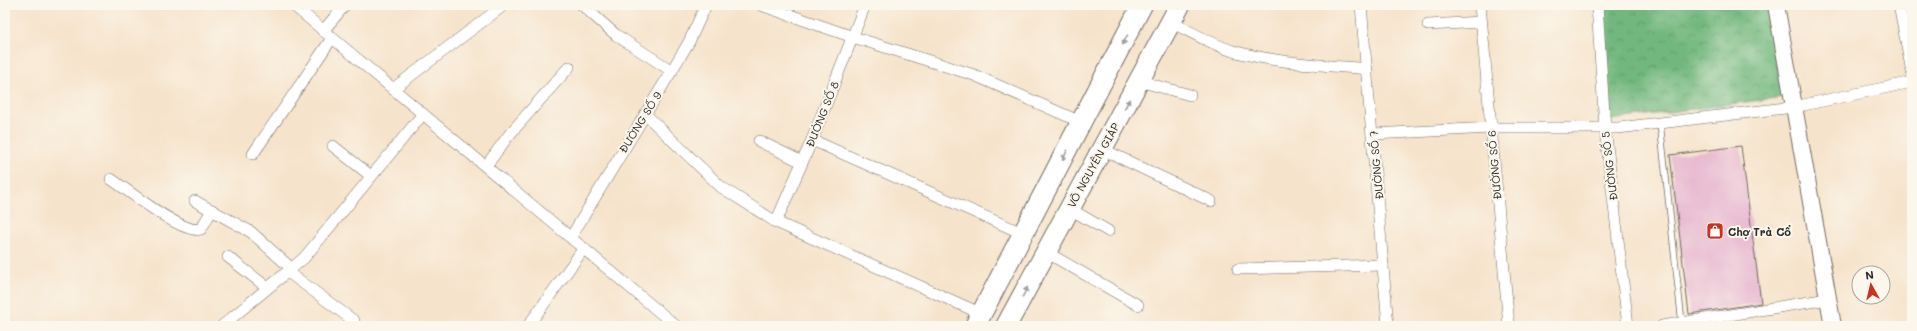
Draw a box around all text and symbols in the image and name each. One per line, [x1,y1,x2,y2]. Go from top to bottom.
one-way arrow [1121,34,1128,46]
street label: ĐƯỜNG SỐ 8 [802,79,842,149]
street label: ĐƯỜNG SỐ 9 [615,88,665,156]
one-way arrow [1124,98,1130,109]
street label: VÕ NGUYÊN GIÁP [1063,120,1123,210]
street label: ĐƯỜNG SỐ 7 [1366,130,1386,200]
street label: ĐƯỜNG SỐ 6 [1483,130,1505,200]
street label: ĐƯỜNG SỐ 5 [1597,131,1621,201]
one-way arrow [1062,150,1068,161]
shop icon: Chợ Trà Cổ [1705,221,1725,241]
place label: Chợ Trà Cổ [1728,224,1791,239]
north arrow [1851,265,1891,305]
text: N [1864,267,1875,283]
one-way arrow [1022,286,1028,298]

